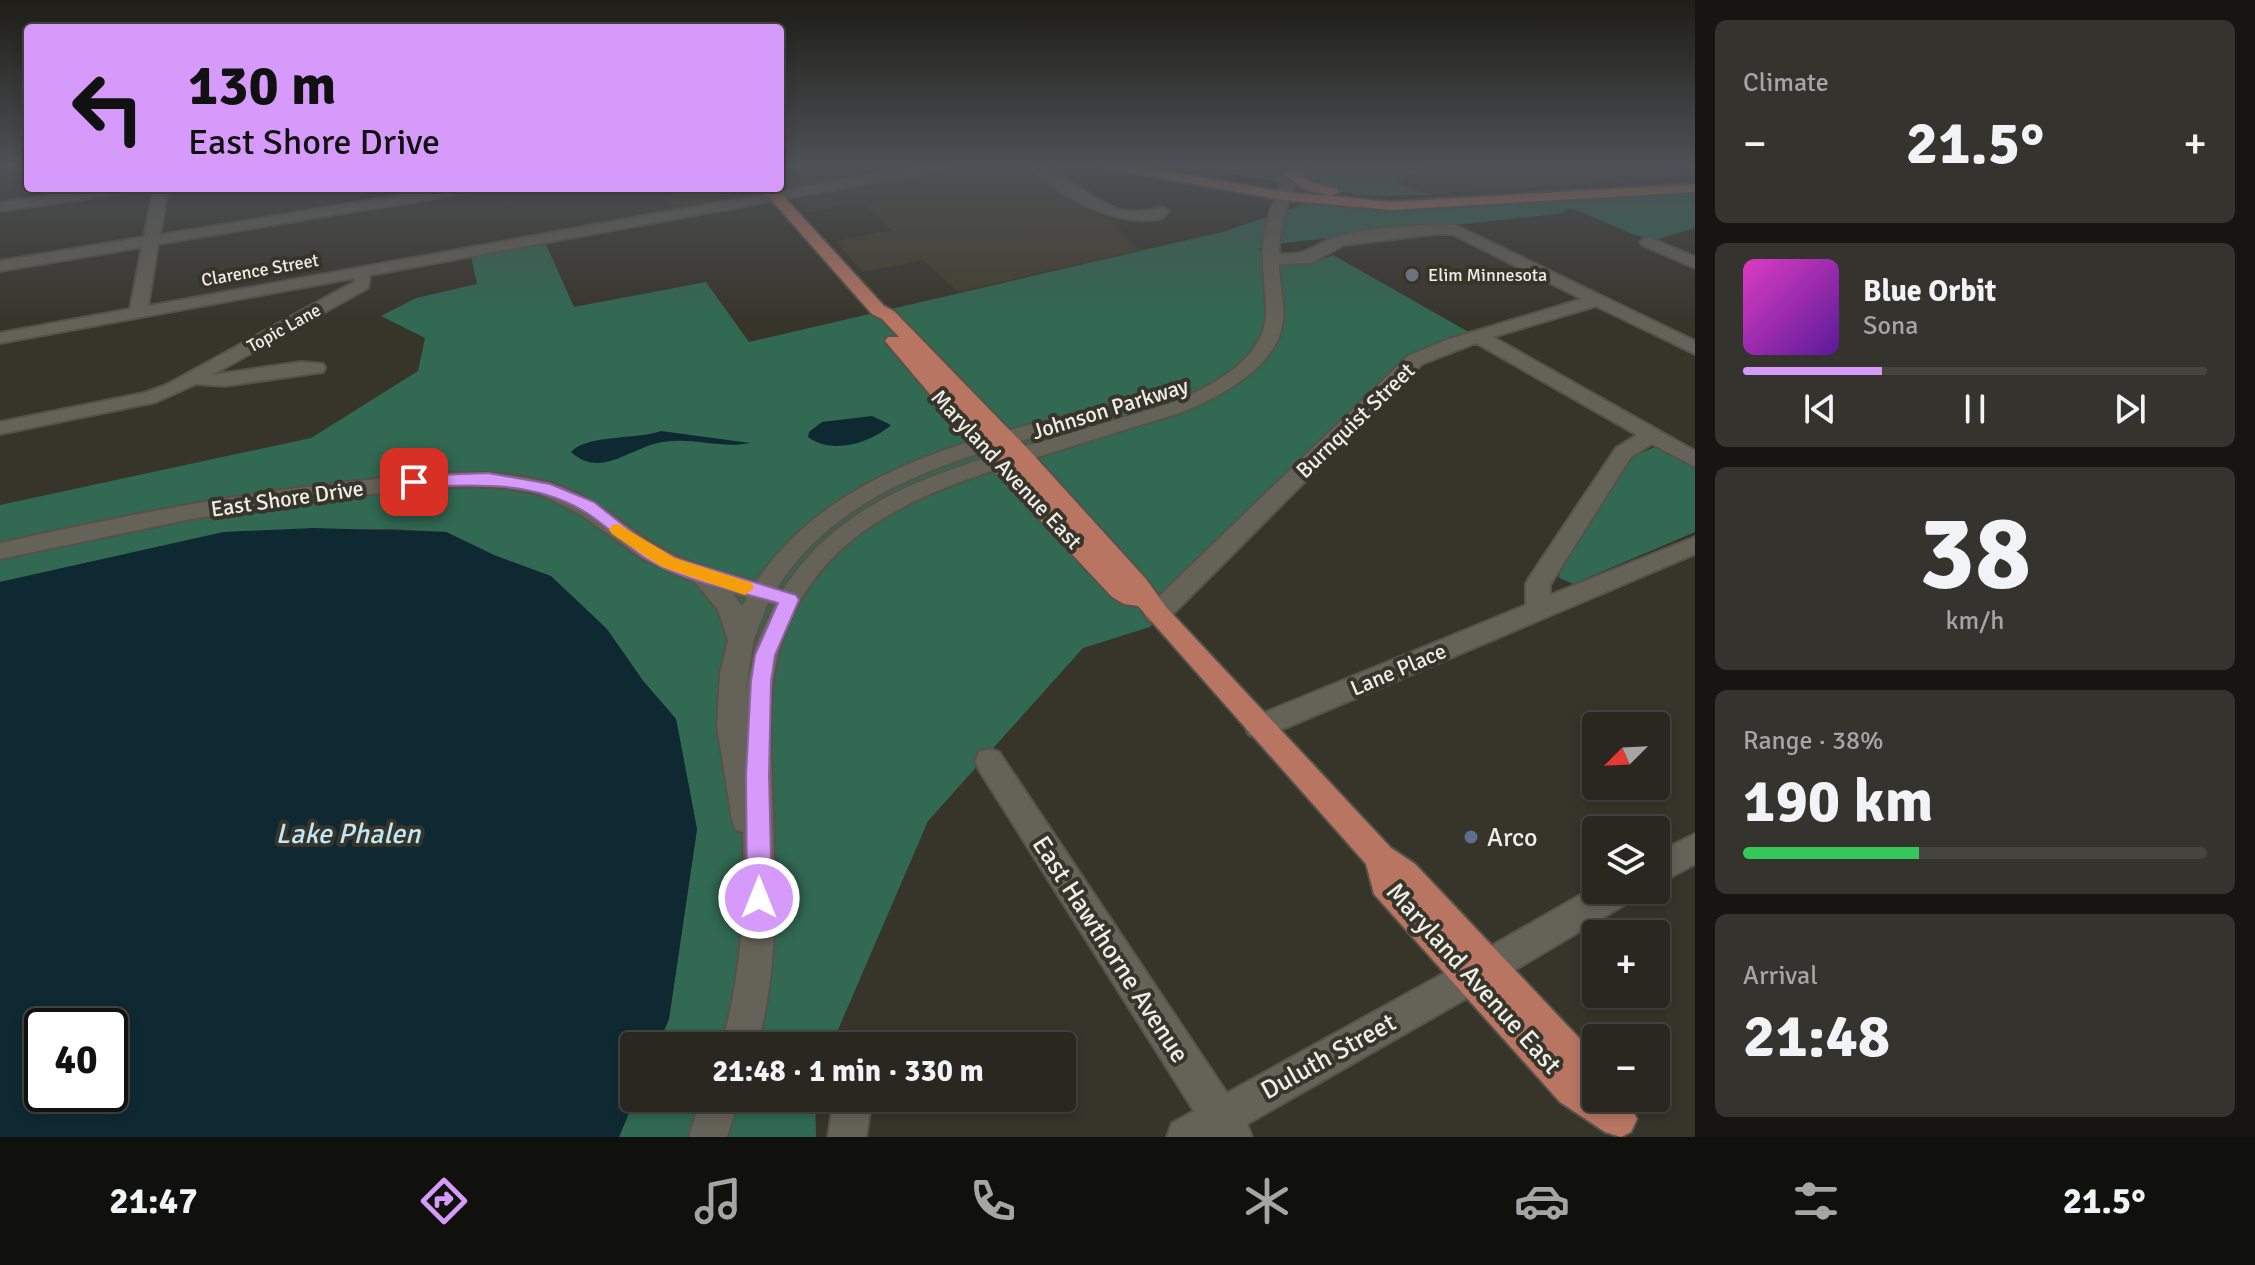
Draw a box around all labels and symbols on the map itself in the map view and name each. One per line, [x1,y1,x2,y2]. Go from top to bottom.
street label: Clarence Street [200,249,320,291]
place label: Elim Minnesota [1428,264,1547,286]
marker: Elim Minnesota [1403,266,1421,284]
street label: Topic Lane [243,299,325,357]
street label: Burnquist Street [1290,357,1420,484]
street label: Johnson Parkway [1029,372,1192,445]
street label: Maryland Avenue East [926,384,1088,555]
pin [380,448,448,516]
street label: East Shore Drive [209,474,365,523]
street label: Lane Place [1346,637,1450,702]
north arrow [1582,712,1670,800]
water label: Lake Phalen [276,817,421,851]
place label: Arco [1487,822,1538,854]
marker: Arco [1462,828,1480,846]
street label: East Hawthorne Avenue [1025,830,1195,1069]
position arrow [717,856,801,940]
street label: Maryland Avenue East [1379,876,1568,1081]
street label: Duluth Street [1255,1007,1402,1107]
speed limit sign: 40 [24,1008,128,1112]

